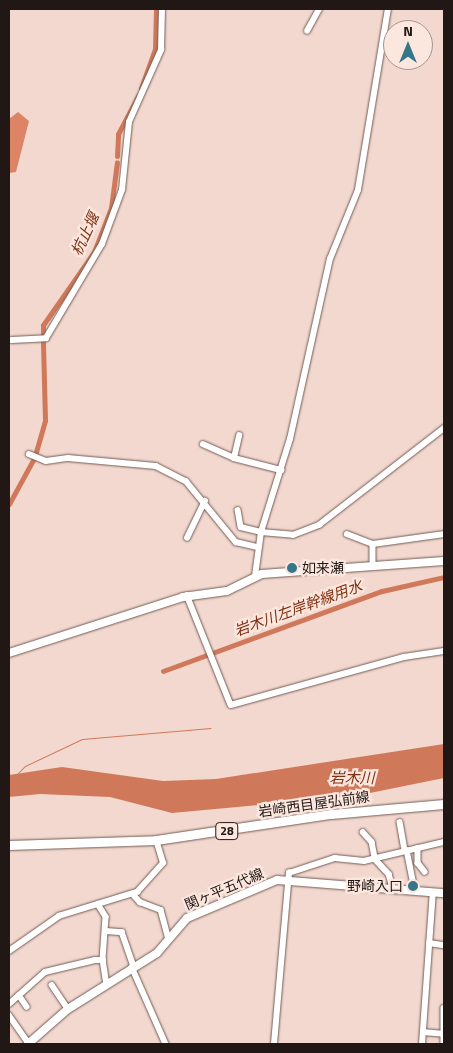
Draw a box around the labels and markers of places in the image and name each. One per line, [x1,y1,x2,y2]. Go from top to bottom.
place label: 如来瀬 [302,560,344,576]
marker: 如来瀬 [286,562,298,574]
place label: 野崎入口 [347,878,403,894]
marker: 野崎入口 [407,880,419,892]

